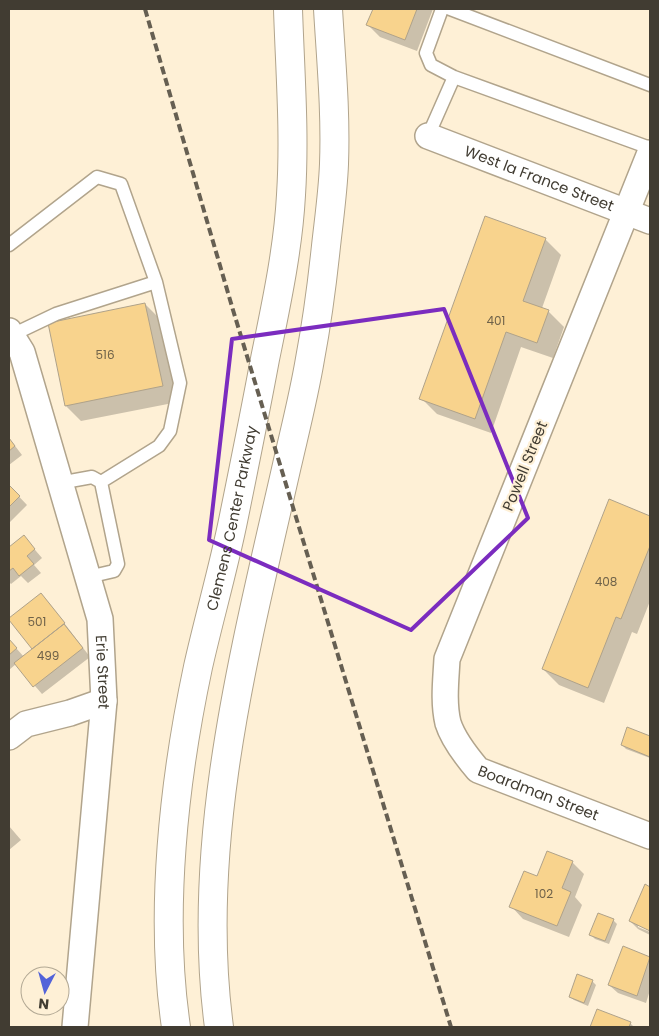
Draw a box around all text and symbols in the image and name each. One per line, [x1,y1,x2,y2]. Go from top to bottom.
street label: West la France Street [462,140,617,216]
house number: 401 [487,312,505,329]
house number: 516 [96,346,115,363]
street label: Powell Street [497,418,552,514]
street label: Clemens Center Parkway [201,423,262,613]
house number: 408 [595,573,617,590]
house number: 501 [28,613,46,630]
street label: Erie Street [91,634,115,710]
house number: 499 [37,647,59,664]
street label: Boardman Street [475,760,602,825]
house number: 102 [535,885,553,902]
north arrow [20,966,70,1016]
text: N [37,993,50,1014]

